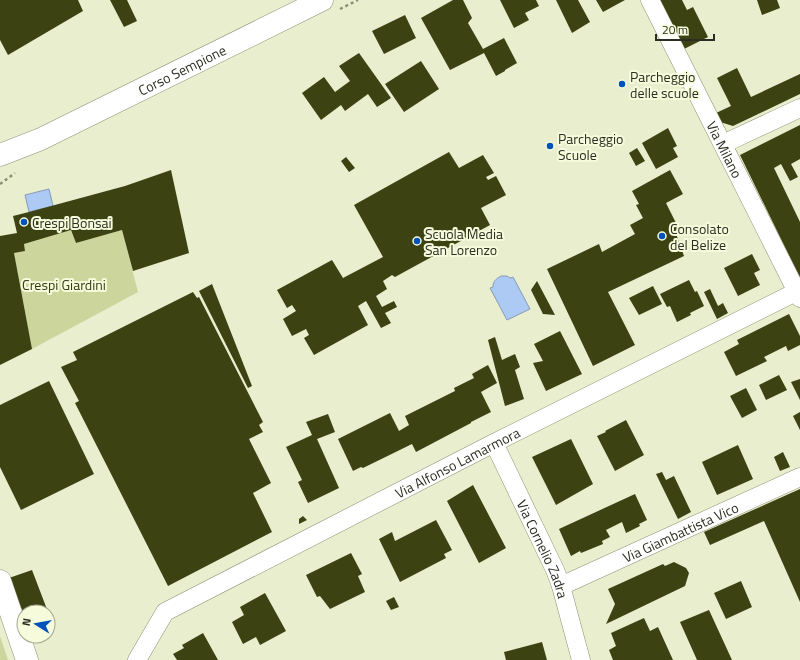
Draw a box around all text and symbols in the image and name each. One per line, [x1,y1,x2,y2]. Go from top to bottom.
scale bar [656,16,714,42]
text: 20 m [662,20,688,39]
street label: Corso Sempione [134,39,229,100]
place label: Parcheggio delle scuole [630,66,699,103]
marker: Parcheggio delle scuole [617,79,627,89]
street label: Via Milano [702,117,748,181]
place label: Parcheggio Scuole [558,128,624,165]
marker: Parcheggio Scuole [545,141,555,151]
place label: Crespi Bonsai [32,212,112,233]
marker: Crespi Bonsai [19,217,29,227]
place label: Consolato del Belize [670,218,729,255]
place label: Scuola Media San Lorenzo [425,223,503,260]
marker: Consolato del Belize [657,231,667,241]
marker: Scuola Media San Lorenzo [412,236,422,246]
park label: Crespi Giardini [22,274,106,295]
street label: Via Alfonso Lamarmora [391,421,523,503]
street label: Via Cornelio Zadra [512,496,574,601]
street label: Via Giambattista Vico [619,496,742,567]
north arrow [16,604,56,644]
text: N [18,617,35,627]

